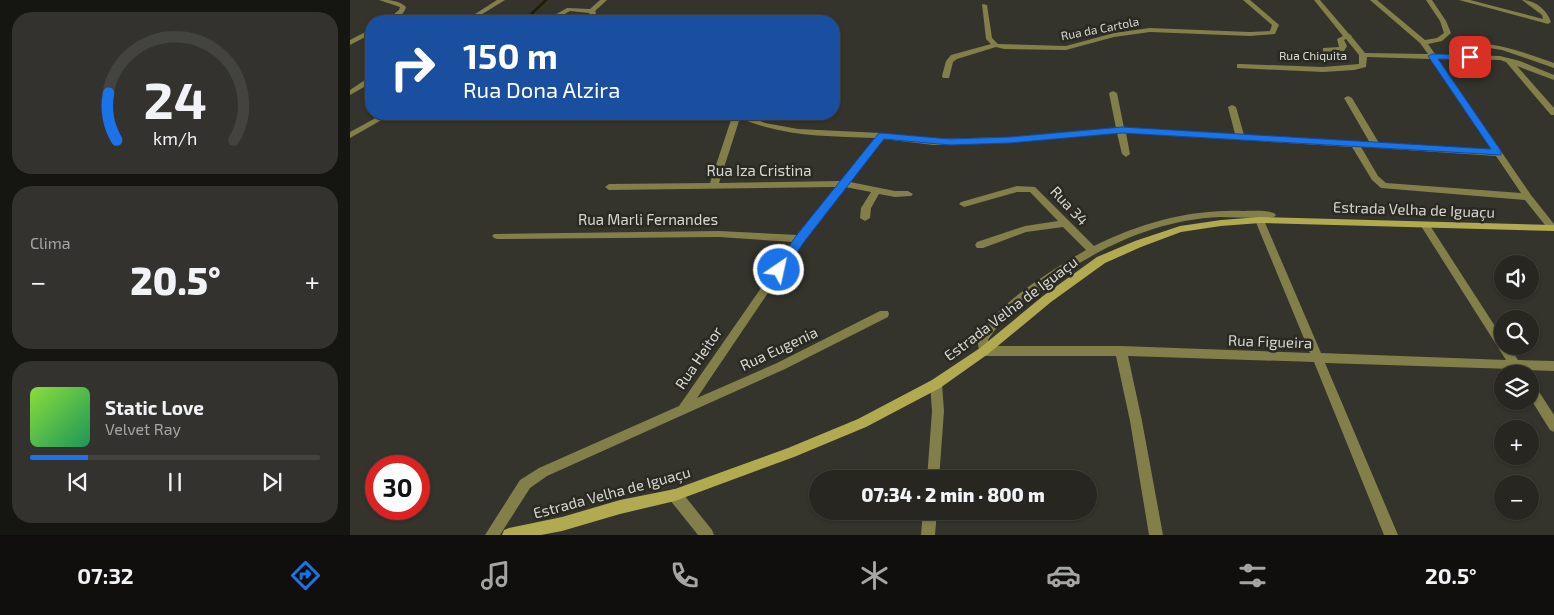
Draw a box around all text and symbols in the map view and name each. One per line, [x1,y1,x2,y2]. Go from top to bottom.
street label: Rua da Cartola [1059,14,1140,42]
text: 150 m [463,34,558,76]
icon: right [380,35,445,100]
pin [1449,36,1491,78]
icon: arrive [1456,43,1484,71]
street label: Rua Chiquita [1279,48,1347,62]
text: 24 [143,67,207,129]
text: Rua Dona Alzira [463,76,620,102]
text: km/h [153,127,197,149]
street label: Rua Iza Cristina [707,161,811,179]
street label: Rua 34 [1047,182,1092,229]
street label: Estrada Velha de Iguaçu [1333,197,1495,222]
street label: Rua Marli Fernandes [578,210,718,228]
text: Clima [30,233,71,252]
position arrow [752,243,804,295]
street label: Estrada Velha de Iguaçu [940,252,1081,365]
map controls [1494,255,1539,520]
button: sound [1494,255,1539,300]
text: 20.5° [130,257,221,303]
text: − [30,264,46,298]
text: + [305,264,320,298]
button: search [1494,310,1539,355]
street label: Rua Eugenia [737,322,820,374]
street label: Rua Heitor [671,323,726,392]
street label: Rua Figueira [1228,331,1312,351]
button: layers [1494,365,1539,410]
text: Static Love [105,396,204,419]
text: Velvet Ray [105,419,181,438]
button: + [1494,420,1539,465]
speed limit sign: 30 [365,455,430,520]
street label: Estrada Velha de Iguaçu [531,462,693,523]
icon: previous [64,468,92,496]
icon: pause [161,468,189,496]
icon: next [258,468,286,496]
button: − [1494,475,1539,520]
text: 07:34 · 2 min · 800 m [861,483,1045,506]
icon: directions [288,558,323,593]
icon: music [478,558,513,593]
icon: phone [667,558,702,593]
icon: climate [857,558,892,593]
icon: car [1046,558,1081,593]
icon: filters [1235,558,1270,593]
text: 07:32 [77,562,134,588]
text: 20.5° [1425,562,1477,588]

